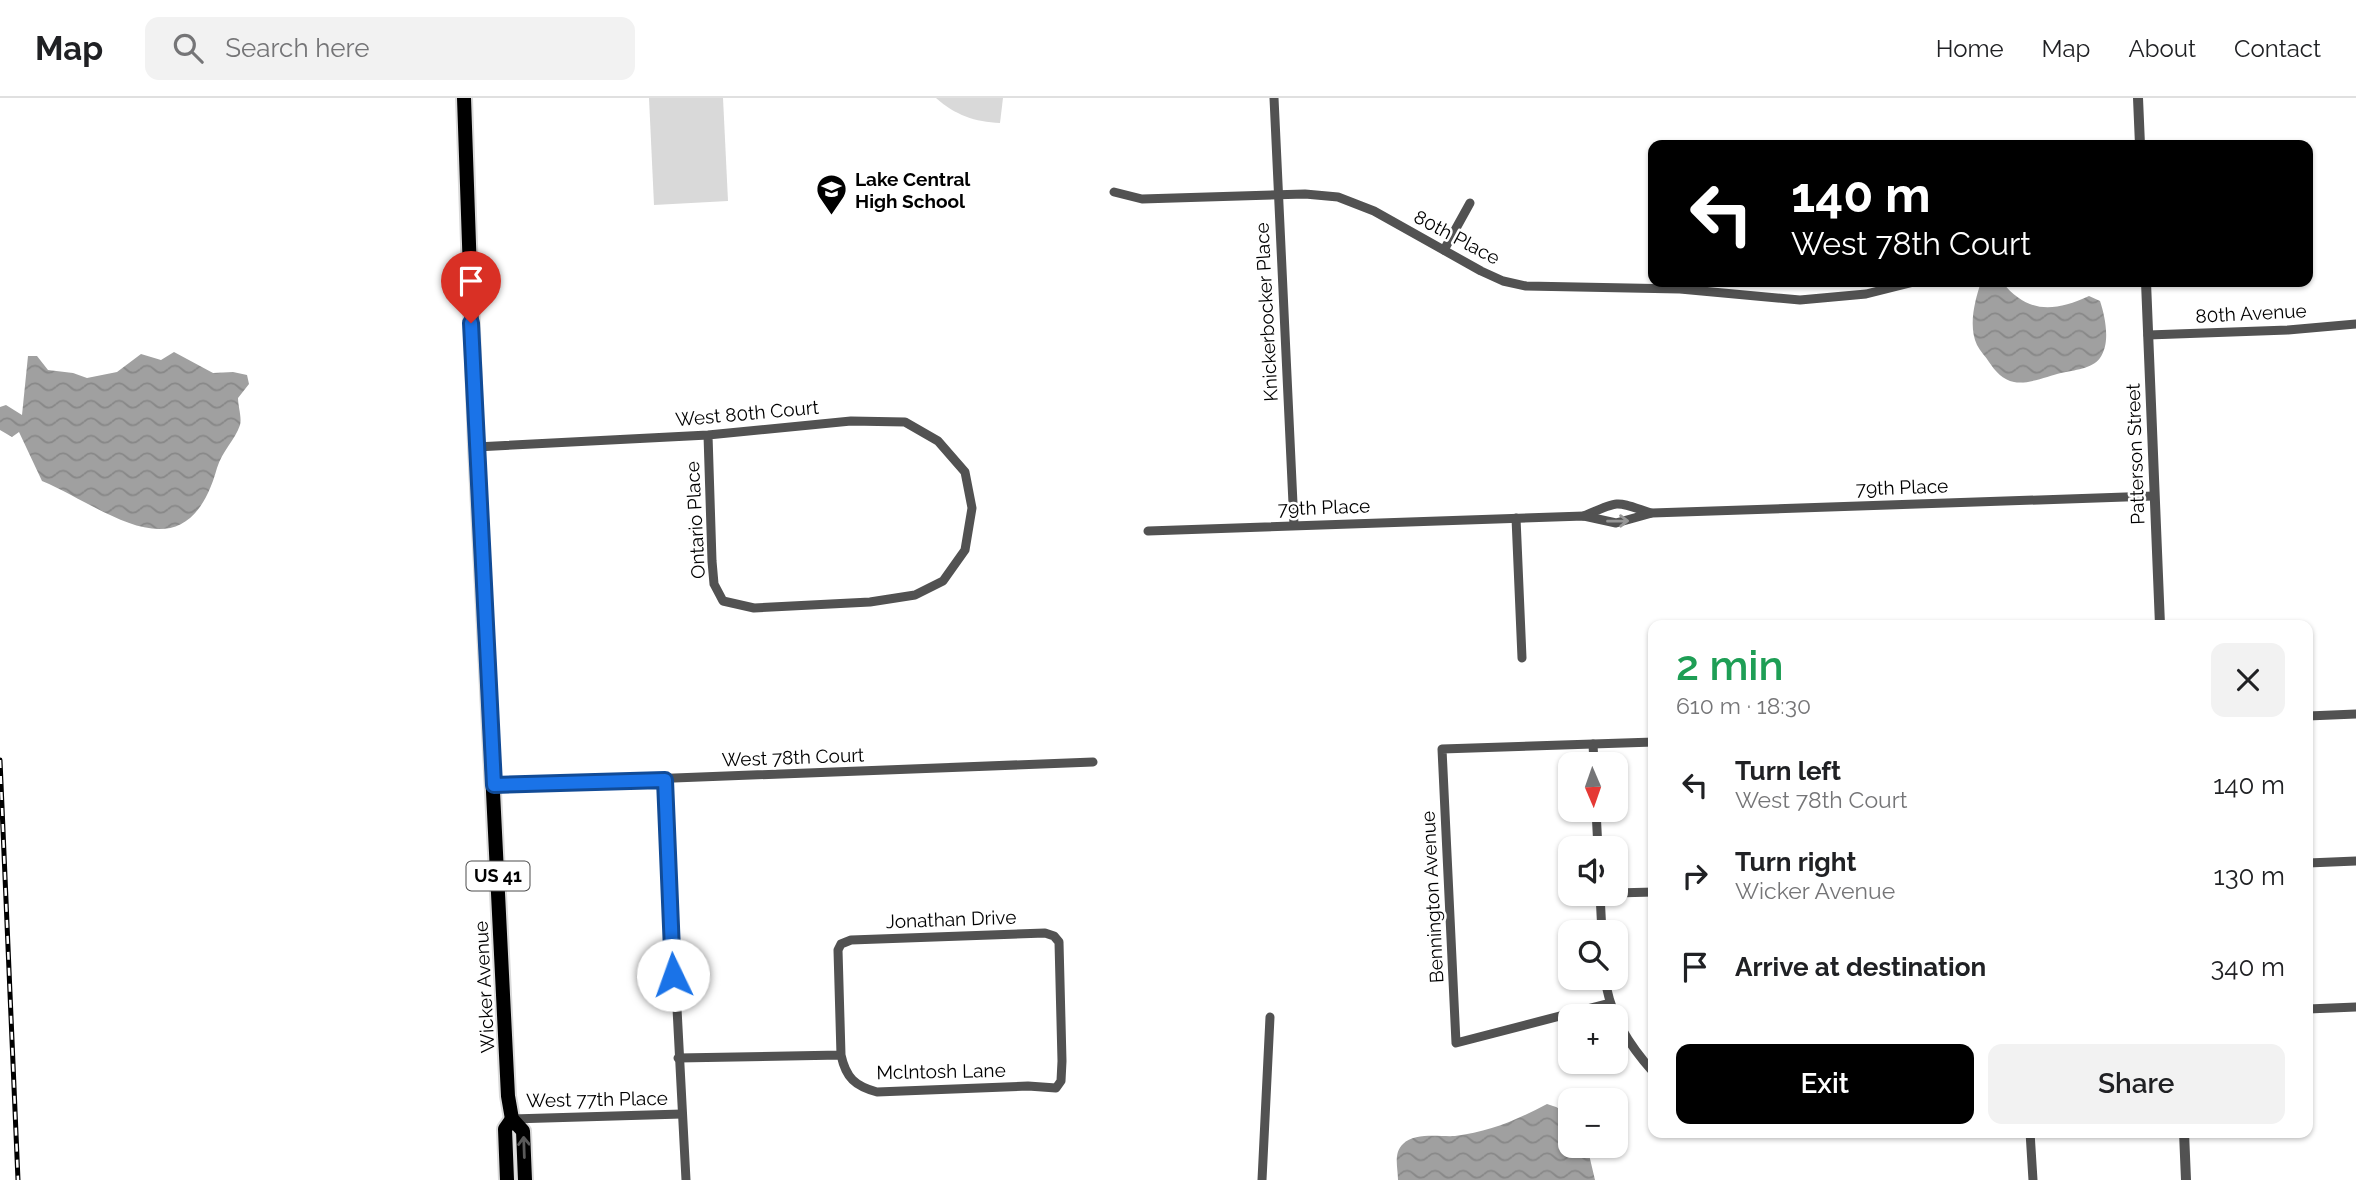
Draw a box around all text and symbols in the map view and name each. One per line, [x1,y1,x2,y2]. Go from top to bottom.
search box [145,17,635,80]
text: Map [35,29,103,68]
icon: search [169,29,207,67]
text: Search here [225,33,370,63]
text: Home [1936,34,2004,63]
text: Map [2042,34,2090,63]
text: About [2128,34,2196,63]
text: Contact [2234,34,2321,63]
text: 140 m [1791,166,1931,223]
place label: Lake Central High School [855,168,971,212]
icon: left [1676,168,1767,259]
school or university icon: Lake Central High School [815,173,849,217]
street label: 80th Place [1410,205,1504,269]
street label: Knickerbocker Place [1250,222,1282,402]
text: West 78th Court [1791,225,2031,262]
pin [441,251,501,323]
icon: arrive [452,262,490,300]
street label: 80th Avenue [2195,299,2307,327]
street label: Patterson Street [2122,382,2148,525]
street label: West 80th Court [674,396,820,430]
street label: Ontario Place [681,461,709,579]
street label: 79th Place [1855,474,1949,500]
street label: 79th Place [1277,494,1371,520]
one-way arrow [1606,514,1629,528]
text: 2 min [1676,641,1784,690]
button: close [2211,643,2285,717]
text: 610 m · 18:30 [1676,692,1811,719]
street label: West 78th Court [721,743,865,770]
north arrow [1558,752,1628,822]
map controls [1558,752,1628,1158]
text: Turn left [1735,756,1841,786]
icon: left [1676,766,1714,804]
text: 140 m [2213,770,2285,800]
text: West 78th Court [1735,786,1908,813]
street label: Bennington Avenue [1417,810,1447,984]
button: sound [1558,836,1628,906]
text: Turn right [1735,847,1856,877]
icon: right [1676,857,1714,895]
text: 130 m [2214,861,2285,891]
road number: US 41 [466,862,530,890]
text: Wicker Avenue [1735,877,1895,904]
street label: Jonathan Drive [885,906,1017,932]
street label: Wicker Avenue [470,920,498,1054]
button: search [1558,920,1628,990]
position arrow [636,938,710,1012]
icon: arrive [1676,948,1714,986]
text: Arrive at destination [1735,952,1986,982]
text: 340 m [2210,952,2285,982]
button: + [1558,1004,1628,1074]
button: Exit [1676,1044,1974,1124]
button: Share [1988,1044,2285,1124]
street label: Mclntosh Lane [876,1059,1006,1083]
street label: West 77th Place [526,1087,668,1111]
button: − [1558,1088,1628,1158]
one-way arrow [517,1136,530,1159]

